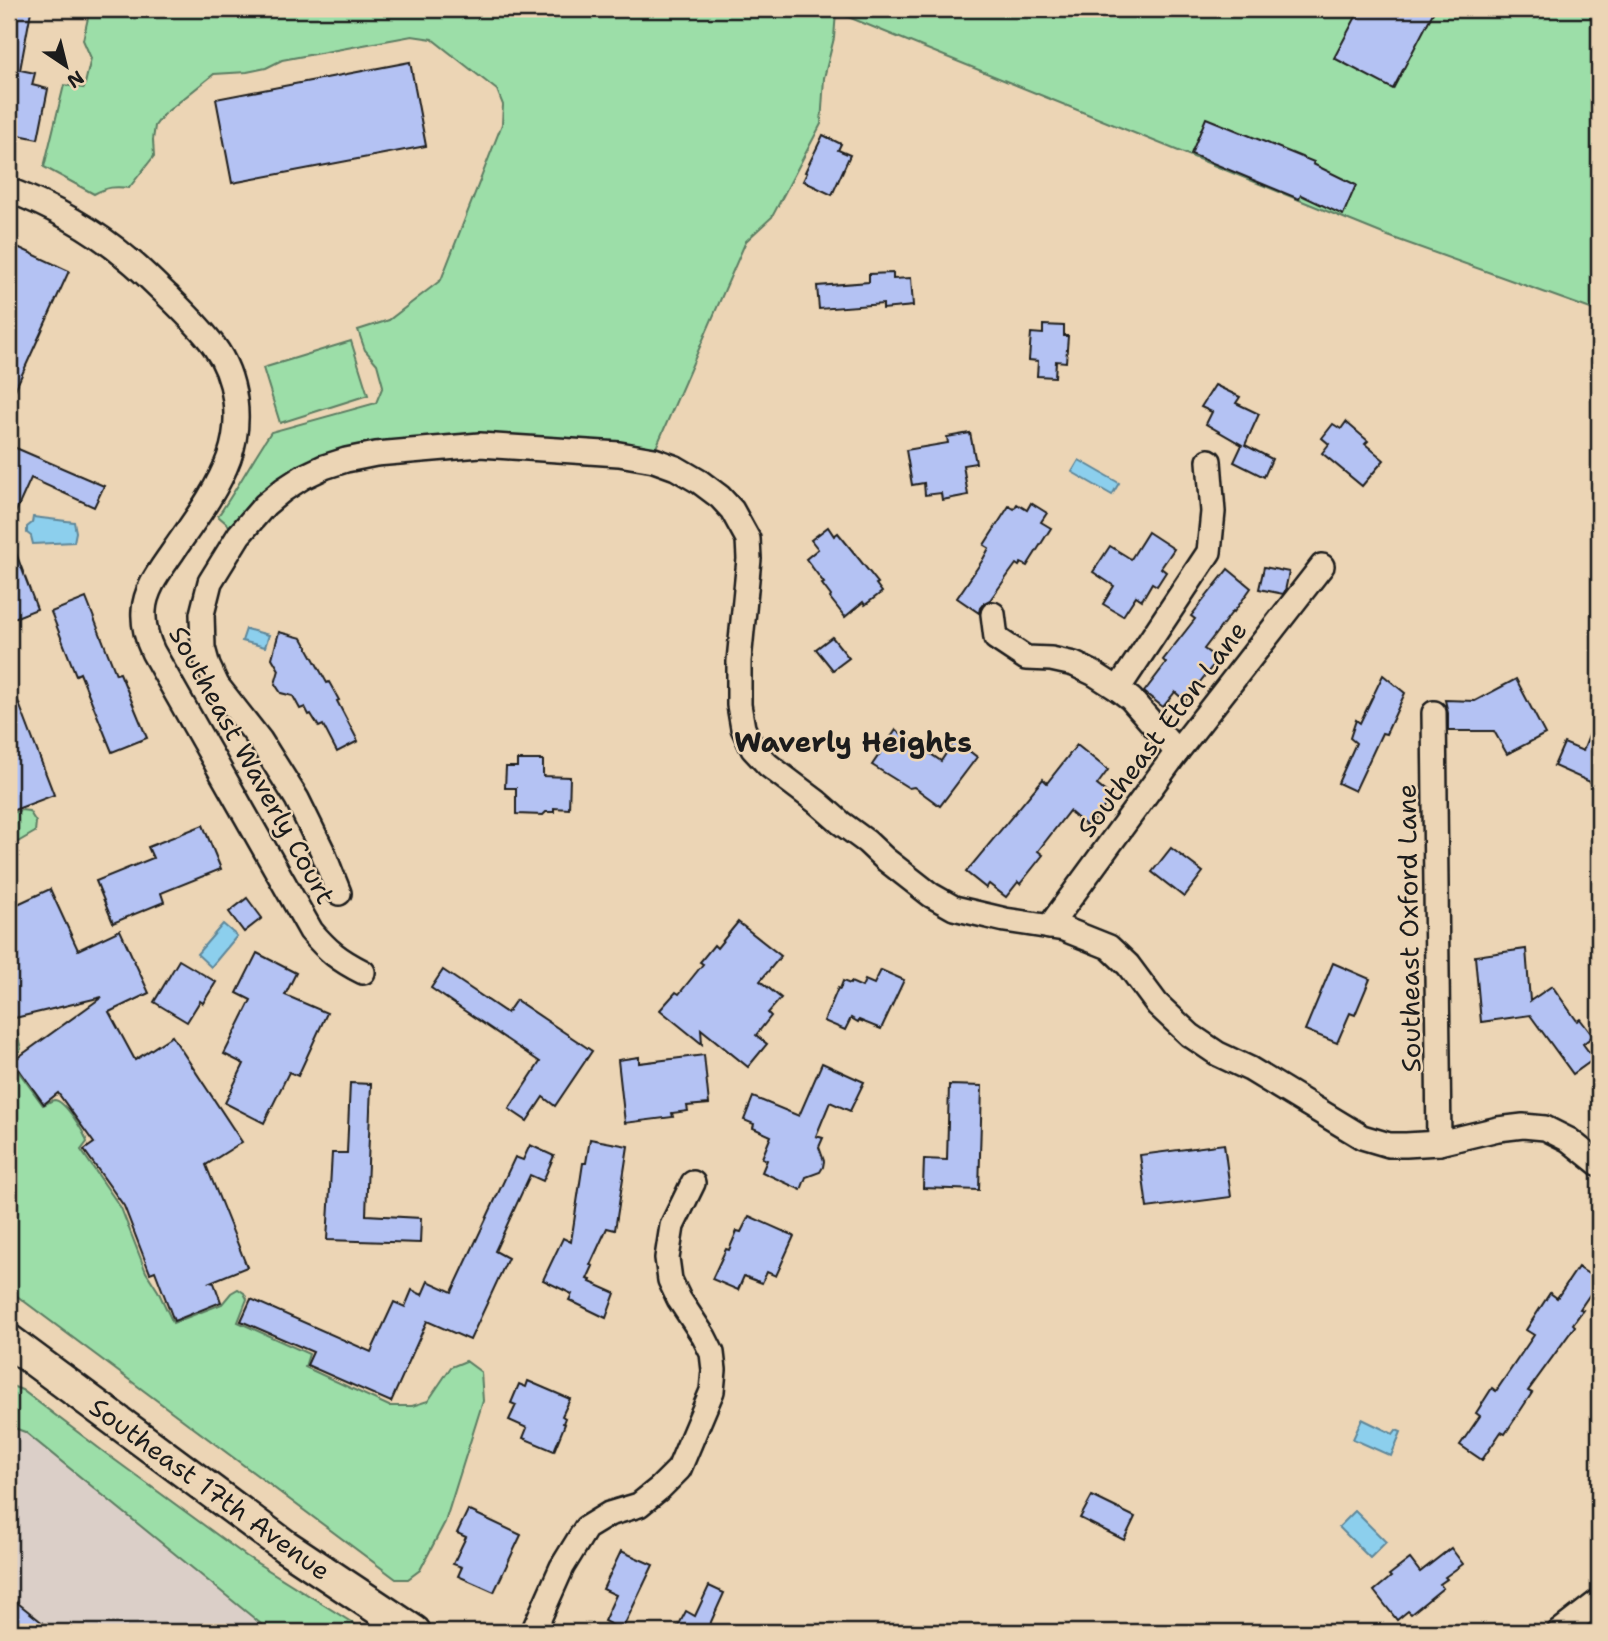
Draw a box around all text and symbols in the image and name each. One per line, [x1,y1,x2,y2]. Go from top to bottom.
north arrow [32,32,102,102]
text: N [62,65,89,94]
street label: Southeast Eton Lane [1069,613,1254,844]
street label: Southeast Waverly Court [161,619,344,910]
district label: Waverly Heights [734,723,972,761]
street label: Southeast Oxford Lane [1388,783,1429,1073]
street label: Southeast 17th Avenue [83,1389,338,1588]

